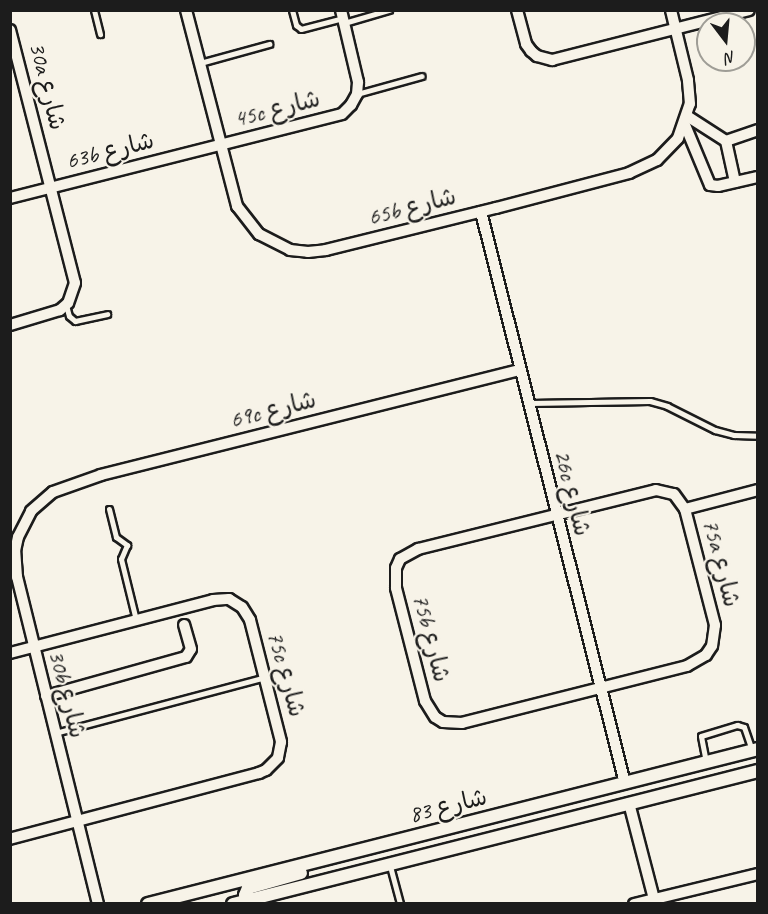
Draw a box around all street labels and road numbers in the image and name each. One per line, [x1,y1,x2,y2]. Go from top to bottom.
street label: 30a شارع [22,39,72,133]
street label: 45c شارع [231,84,323,134]
street label: 63b شارع [63,126,157,176]
street label: 65b شارع [365,182,459,232]
street label: 69c شارع [227,385,319,435]
street label: 26c شارع [547,447,597,539]
street label: 75a شارع [696,516,746,610]
street label: 75b شارع [406,591,456,685]
street label: 75c شارع [261,628,311,720]
street label: 30b شارع [42,647,92,741]
street label: شارع 83 [406,782,490,830]

